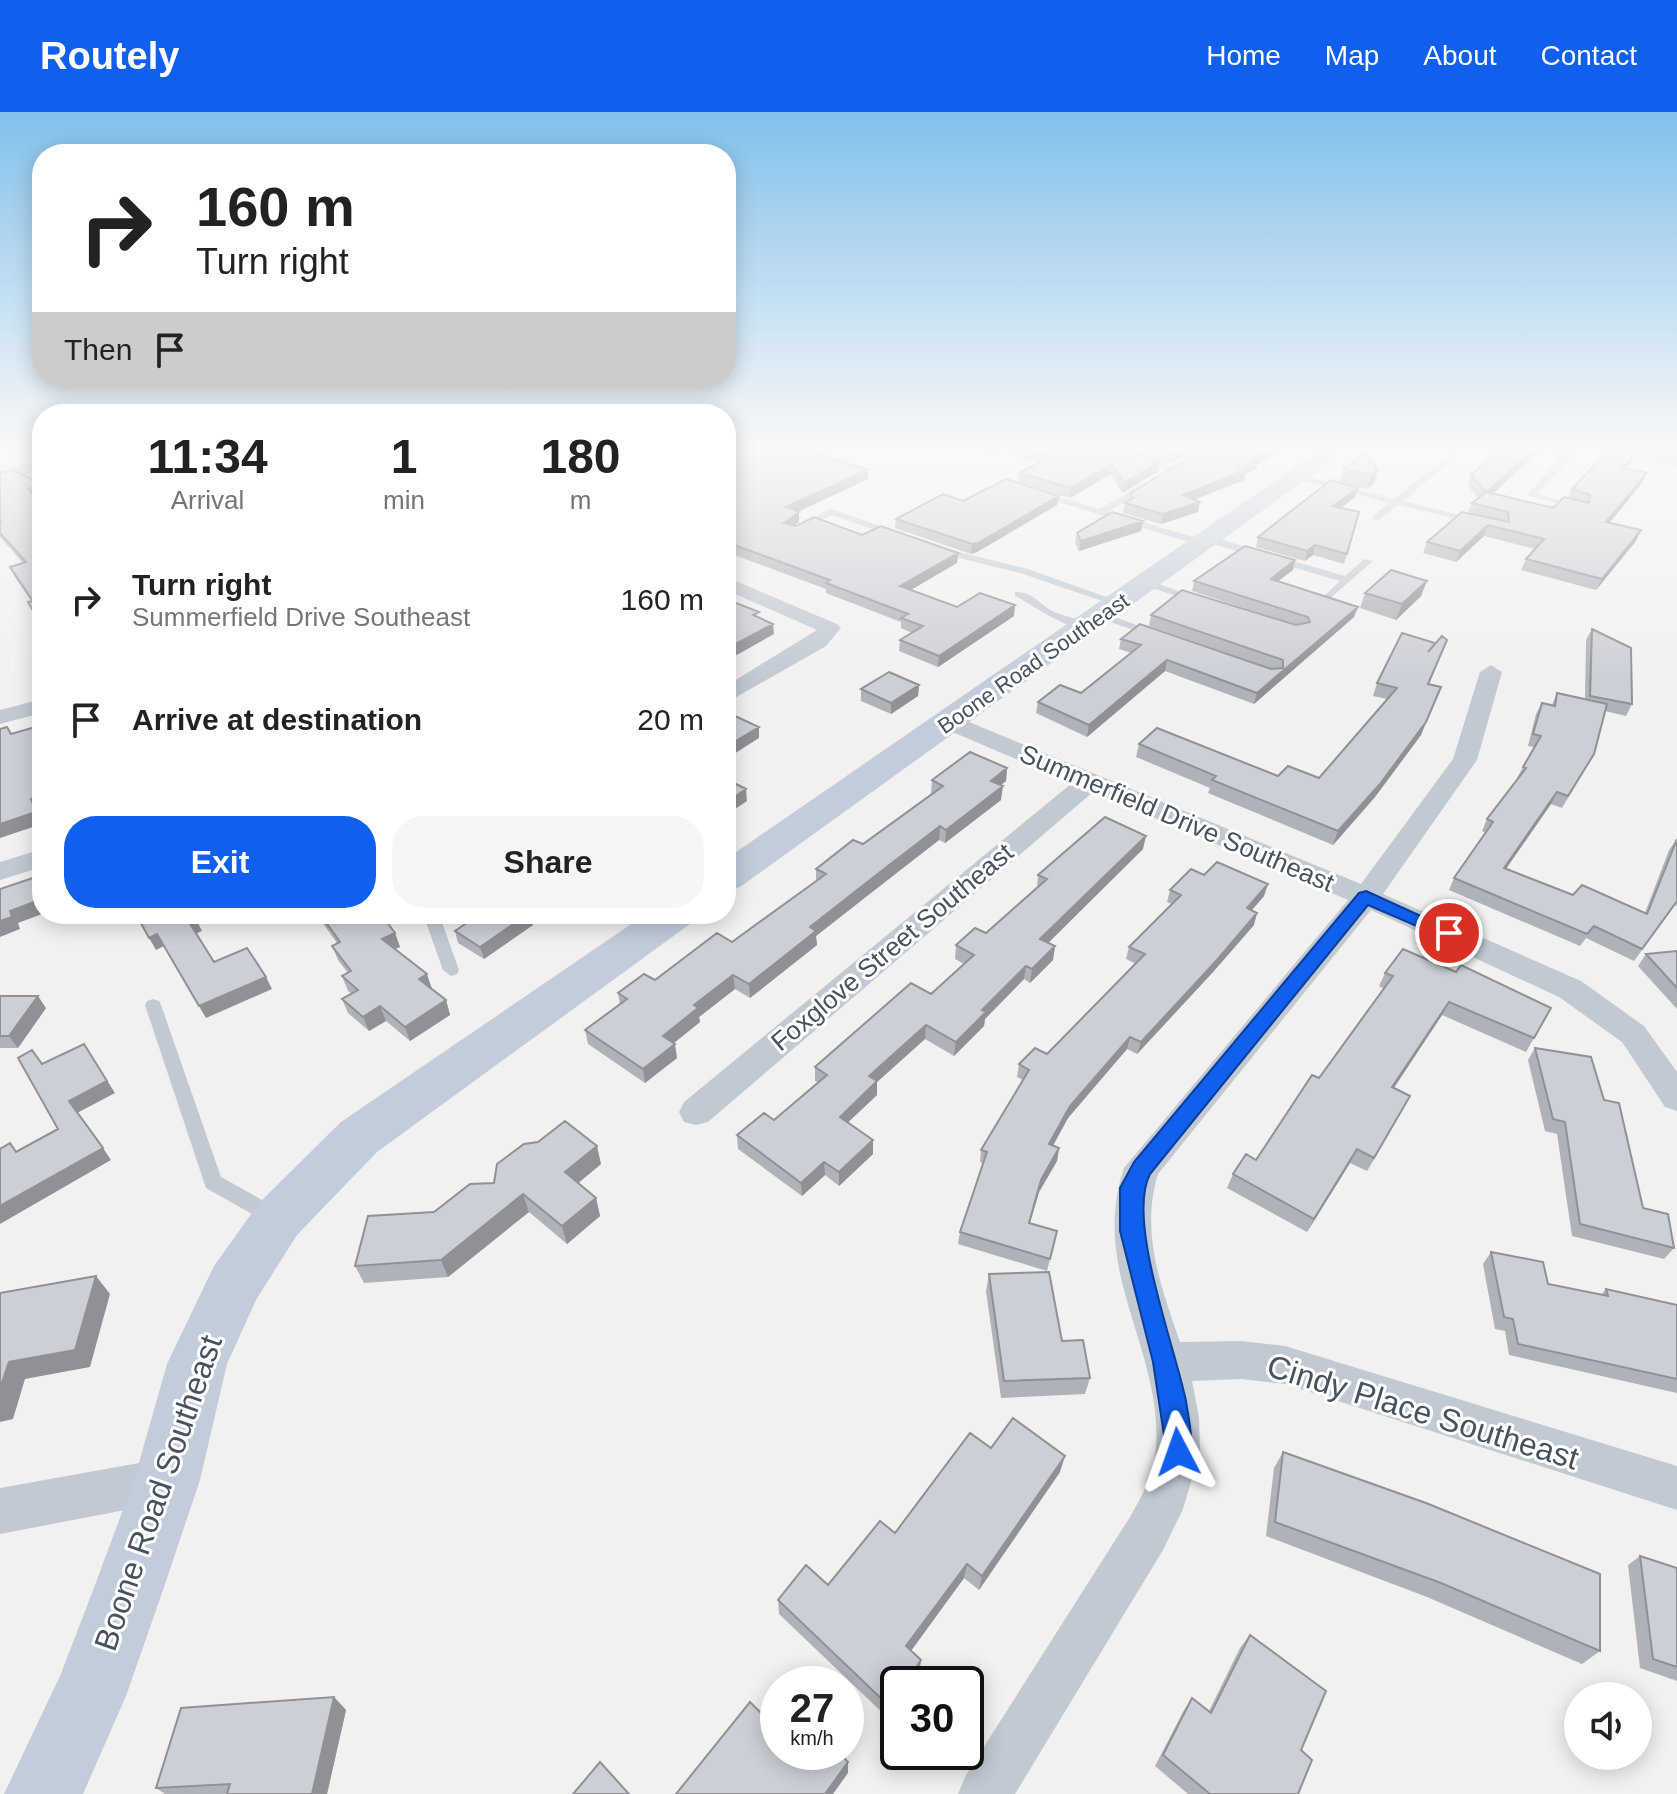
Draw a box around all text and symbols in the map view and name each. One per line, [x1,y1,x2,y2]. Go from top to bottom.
text: Routely [40,35,179,77]
text: Home [1206,40,1281,71]
text: Map [1325,40,1379,71]
text: About [1423,40,1497,71]
text: Contact [1541,40,1637,71]
text: 160 m [196,175,355,238]
icon: right [64,176,168,280]
text: Turn right [196,241,349,282]
icon: arrive [148,328,192,372]
text: Then [64,333,132,366]
text: 11:34 [147,430,268,483]
text: 1 [391,430,417,483]
text: 180 [540,430,621,483]
text: Arrival [171,485,244,515]
text: min [383,485,425,515]
text: m [570,485,591,515]
text: Turn right [132,568,271,601]
icon: right [64,578,108,622]
text: 160 m [621,583,704,616]
street label: Boone Road Southeast [933,588,1134,739]
text: Summerfield Drive Southeast [132,602,470,632]
icon: arrive [64,698,108,742]
text: Arrive at destination [132,703,422,736]
text: 20 m [637,703,704,736]
street label: Summerfield Drive Southeast [1016,738,1339,898]
button: Exit [64,816,376,908]
button: Share [392,816,704,908]
street label: Foxglove Street Southeast [765,837,1020,1057]
pin [1415,899,1483,967]
icon: arrive [1427,911,1471,955]
street label: Boone Road Southeast [87,1331,229,1655]
street label: Cindy Place Southeast [1263,1347,1583,1477]
position arrow [1136,1410,1220,1494]
speed limit sign: 30 [880,1666,984,1770]
map controls [1564,1682,1652,1770]
button: sound [1564,1682,1652,1770]
text: 27 [790,1686,834,1730]
text: km/h [790,1727,834,1749]

